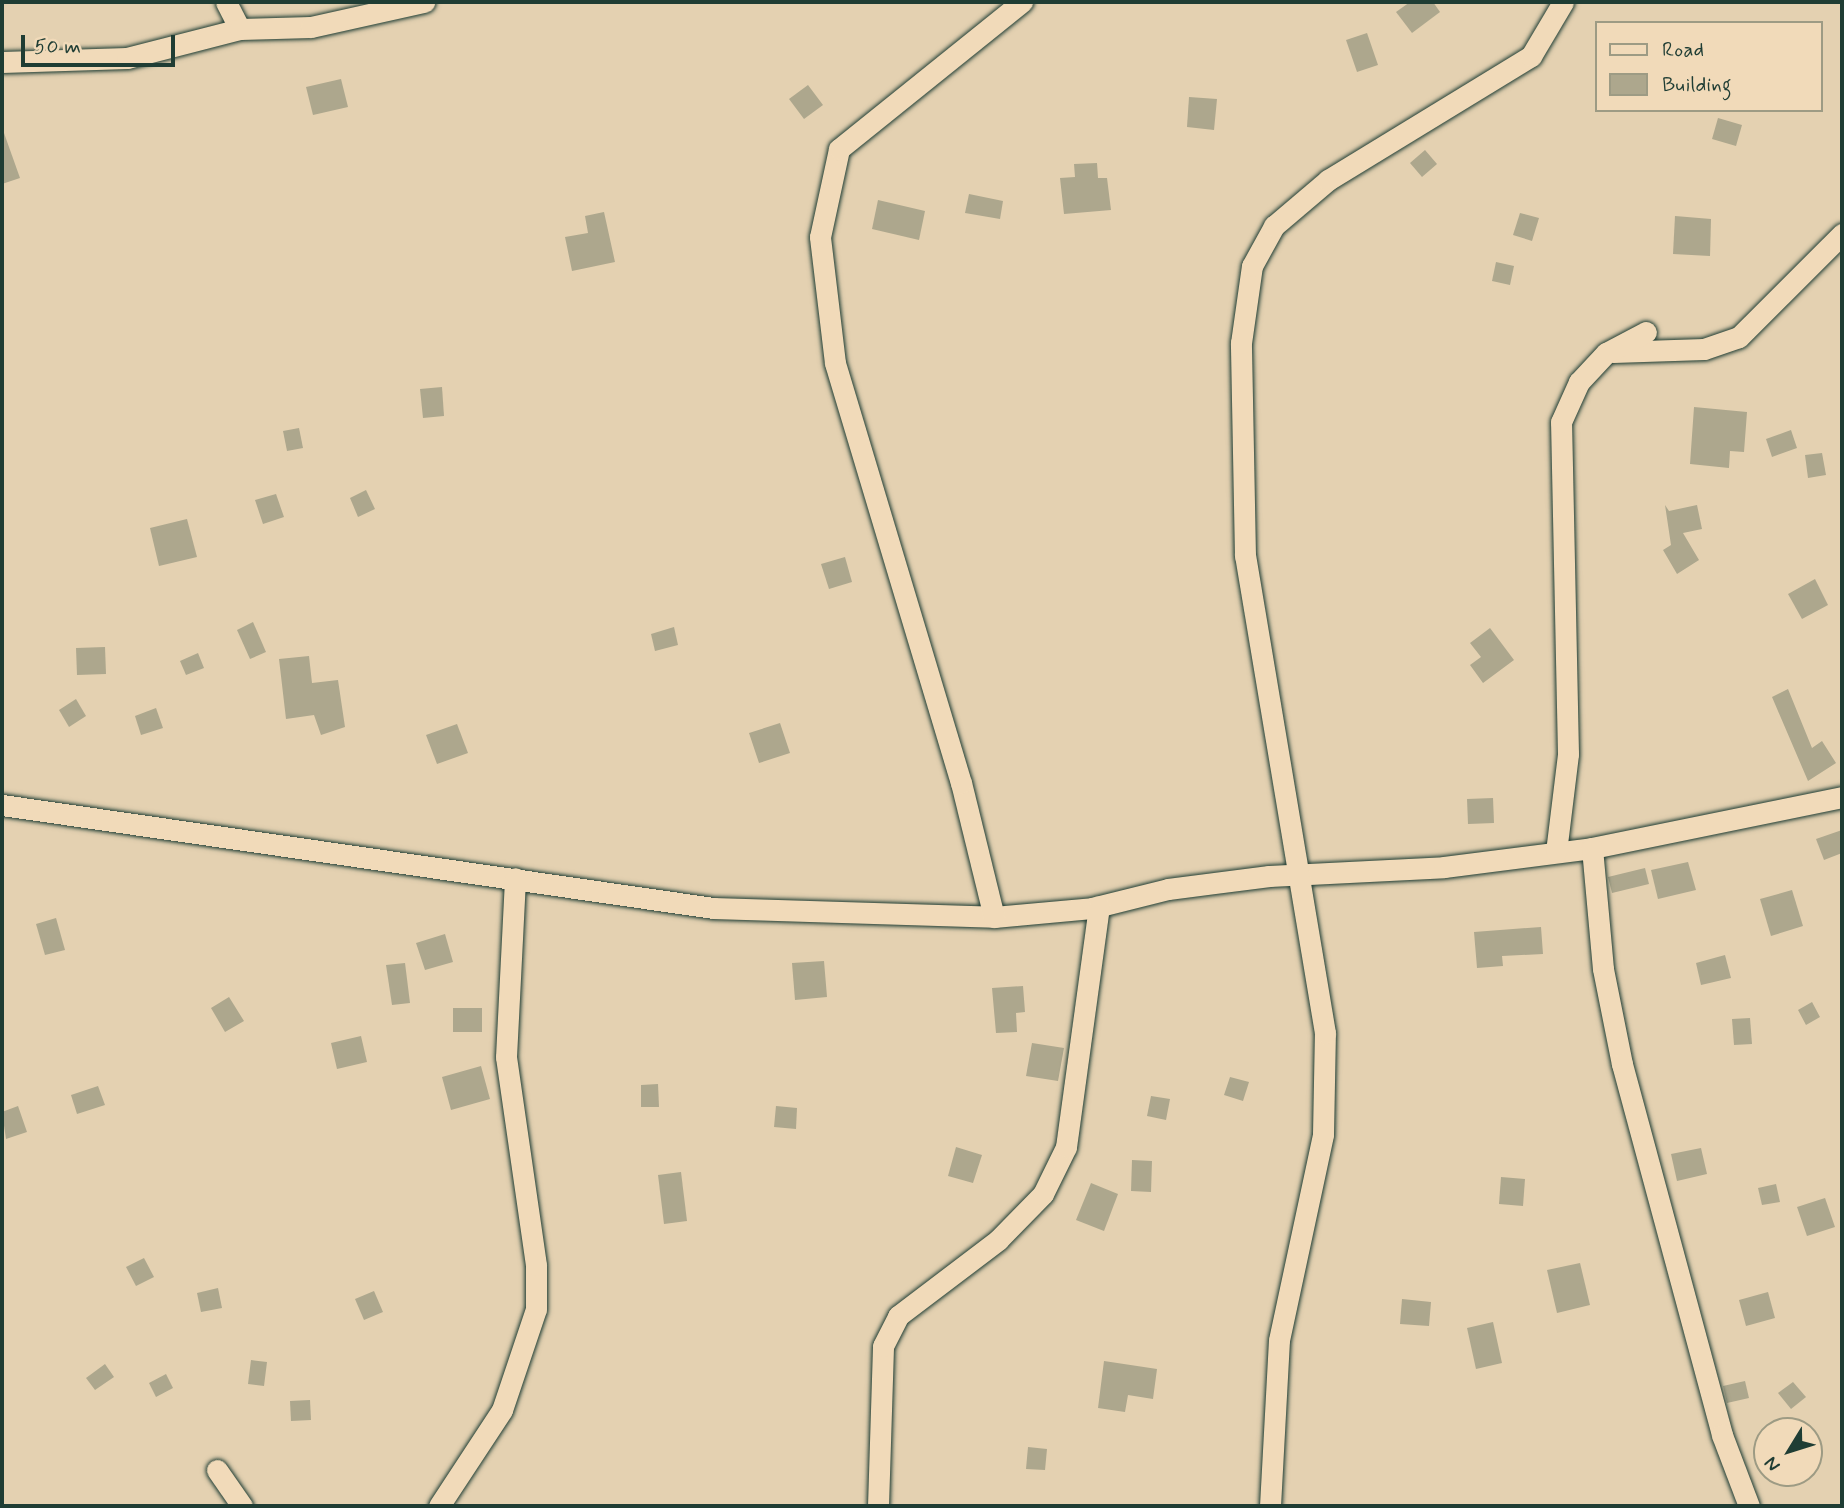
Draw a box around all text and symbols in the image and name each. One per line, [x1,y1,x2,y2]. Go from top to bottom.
scale bar [24,21,178,65]
legend [1596,21,1823,112]
text: 50 m [34,33,81,61]
text: Road [1662,36,1704,64]
text: Building [1662,71,1732,99]
north arrow [1753,1417,1823,1487]
text: N [1759,1451,1786,1477]

